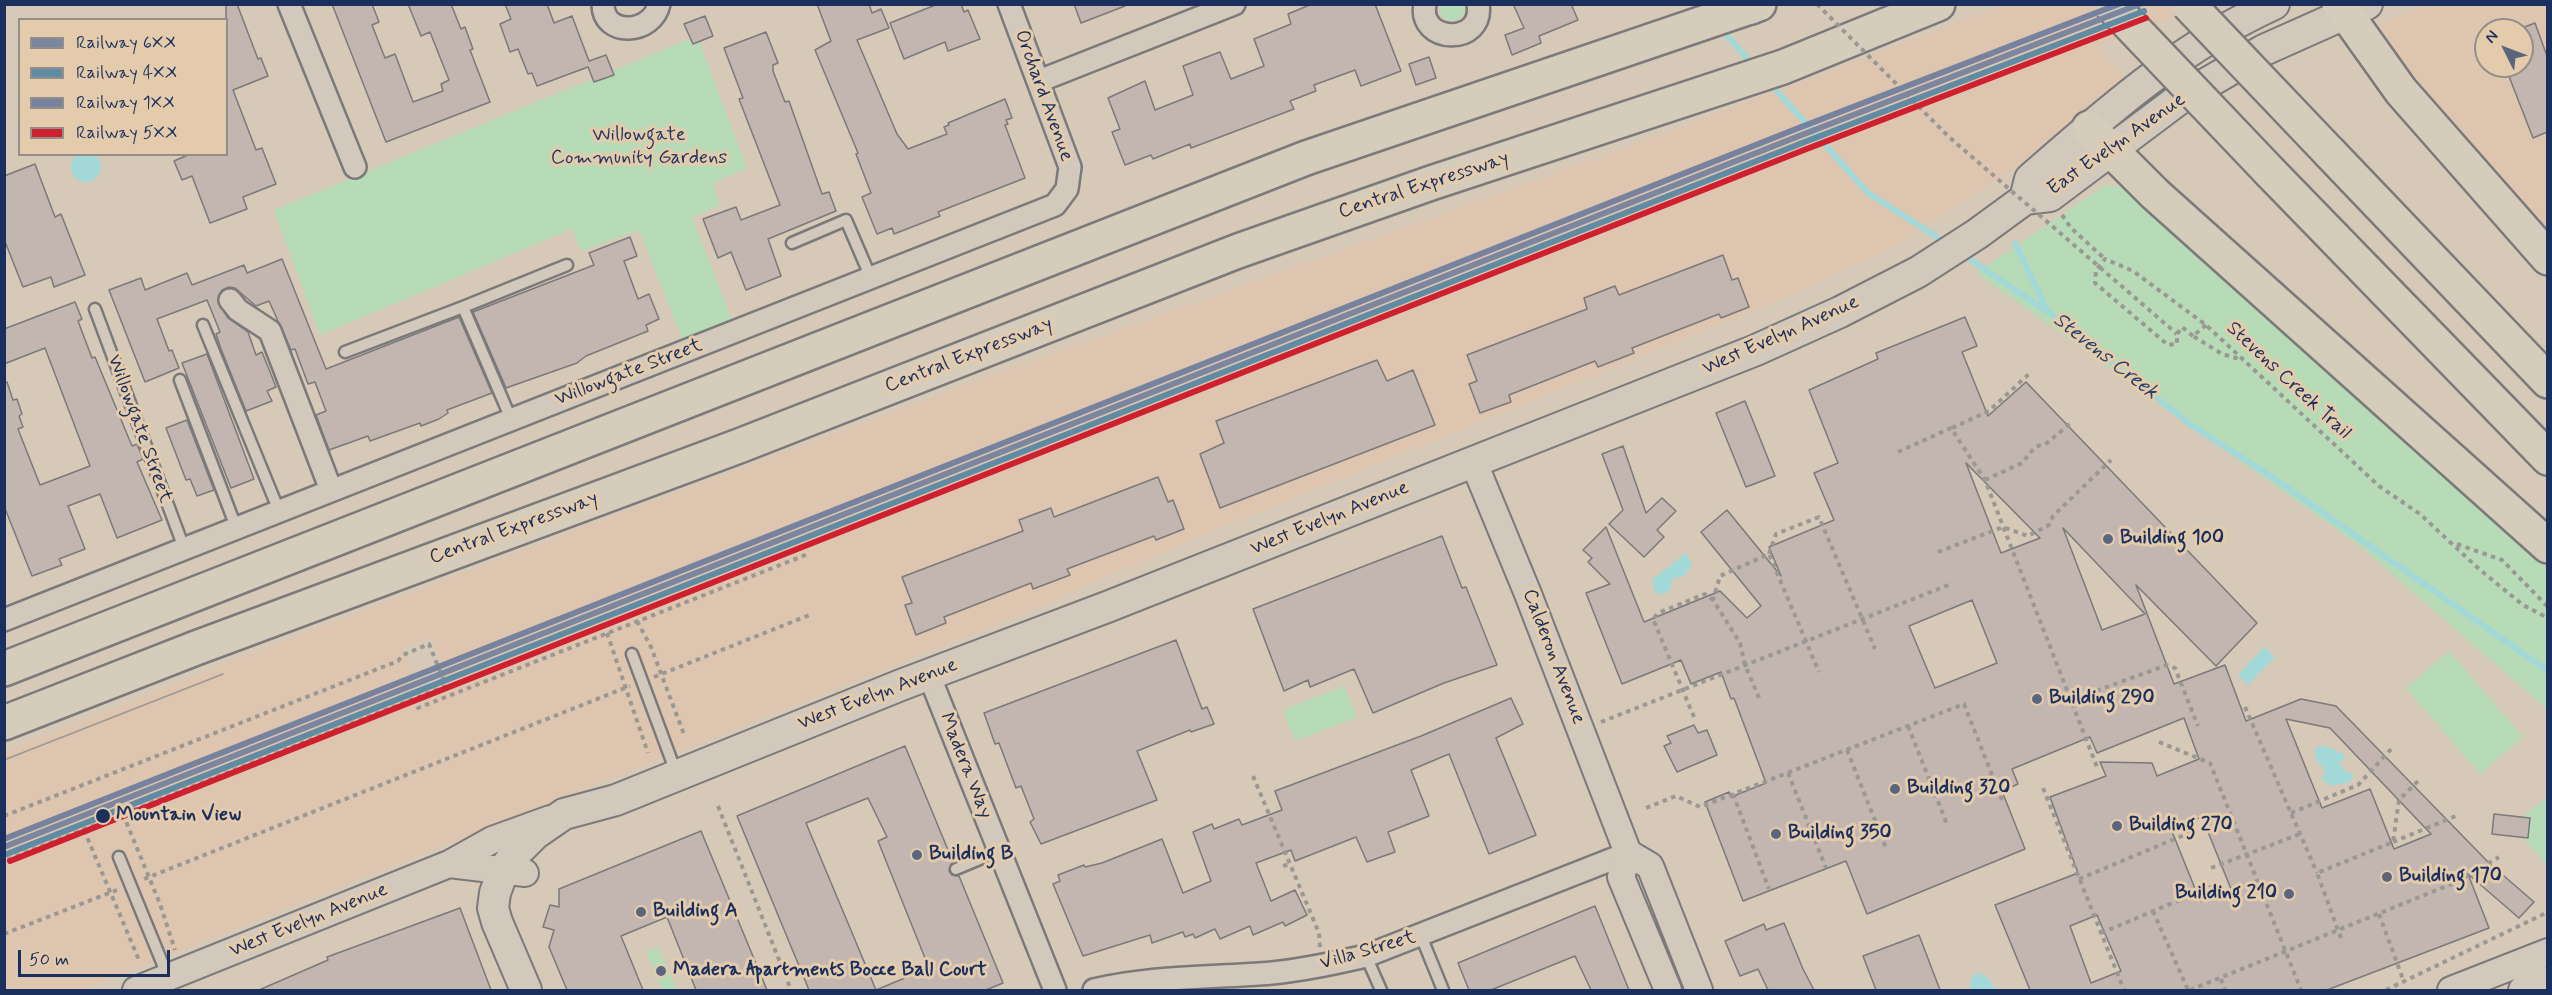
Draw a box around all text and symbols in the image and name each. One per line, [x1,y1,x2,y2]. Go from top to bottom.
legend [18,18,228,156]
north arrow [2474,18,2534,78]
text: N [2480,26,2503,48]
street label: Orchard Avenue [1008,27,1078,165]
text: Railway 6XX [76,31,176,55]
text: Railway 4XX [76,61,178,85]
street label: East Evelyn Avenue [2043,88,2191,202]
text: Railway 1XX [76,91,175,115]
text: Railway 5XX [76,121,178,145]
park label: Willowgate Community Gardens [551,124,727,171]
street label: Central Expressway [1336,147,1512,225]
street label: West Evelyn Avenue [1699,291,1863,381]
water label: Stevens Creek [2047,308,2163,406]
street label: Central Expressway [882,313,1056,399]
street label: Stevens Creek Trail [2221,317,2355,445]
street label: Willowgate Street [552,334,706,412]
street label: Willowgate Street [101,352,177,506]
street label: West Evelyn Avenue [1247,476,1413,562]
street label: Central Expressway [426,487,602,571]
place label: Building 100 [2120,527,2224,551]
marker: Building 100 [2101,532,2115,546]
street label: Calderon Avenue [1516,586,1590,728]
street label: West Evelyn Avenue [795,654,961,736]
place label: Building 290 [2049,687,2154,711]
marker: Building 290 [2030,692,2044,706]
street label: Madera Way [933,710,997,822]
place label: Building 320 [1907,777,2010,801]
marker: Building 320 [1888,782,1902,796]
place label: Mountain View [116,804,241,828]
marker: Mountain View [94,807,112,825]
place label: Building 270 [2129,814,2233,838]
marker: Building 270 [2110,819,2124,833]
place label: Building 350 [1788,822,1891,846]
marker: Building 350 [1769,827,1783,841]
place label: Building B [929,843,1013,867]
marker: Building B [910,848,924,862]
place label: Building 170 [2399,865,2502,889]
marker: Building 170 [2380,870,2394,884]
street label: West Evelyn Avenue [226,878,392,964]
place label: Building 210 [2175,882,2277,906]
marker: Building 210 [2282,887,2296,901]
place label: Building A [653,900,738,924]
marker: Building A [634,905,648,919]
street label: Villa Street [1317,926,1419,976]
scale bar [21,938,172,976]
text: 50 m [29,948,69,972]
place label: Madera Apartments Bocce Ball Court [673,959,987,983]
marker: Madera Apartments Bocce Ball Court [654,964,668,978]

